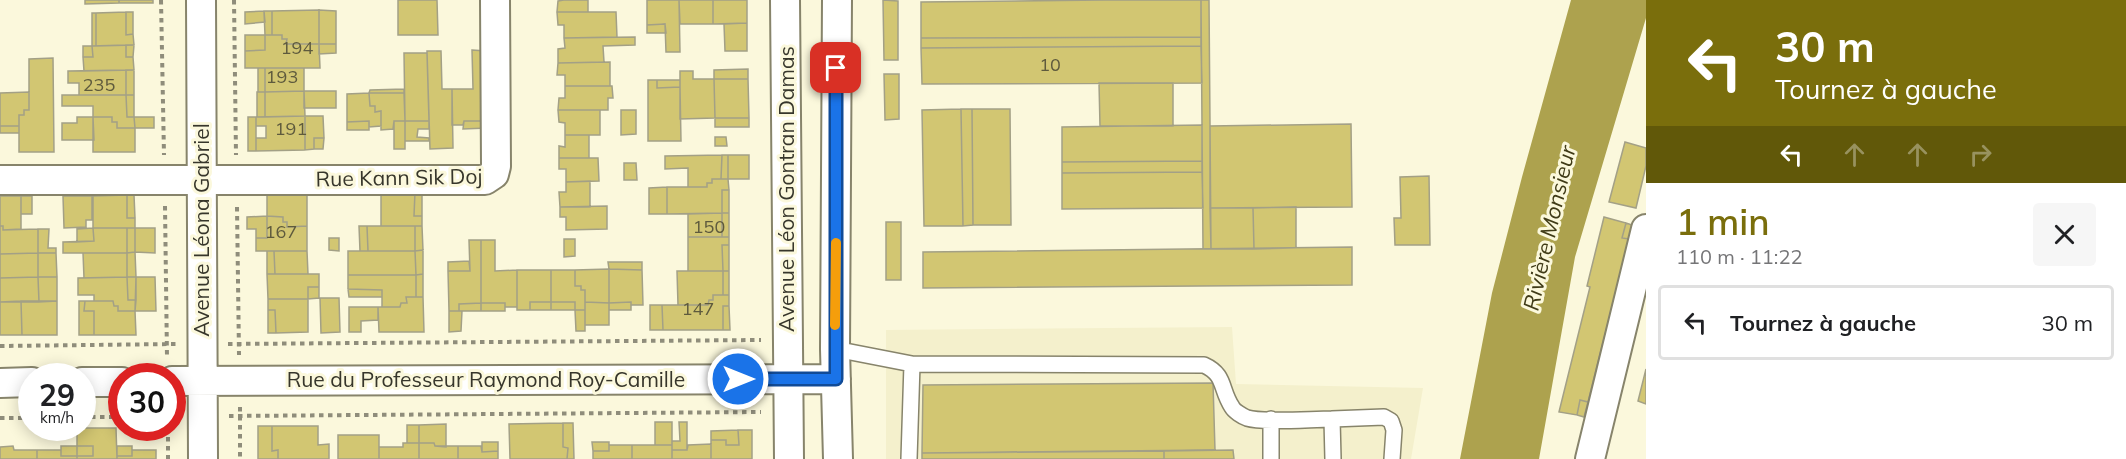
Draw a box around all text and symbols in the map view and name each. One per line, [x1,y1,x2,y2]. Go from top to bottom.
text: 30 m [1775,20,1875,73]
icon: left [1676,24,1754,102]
house number: 194 [281,36,313,59]
pin [810,42,861,93]
street label: Avenue Léon Gontran Damas [773,46,799,332]
icon: arrive [819,51,852,84]
house number: 10 [1039,53,1061,76]
house number: 193 [266,65,298,88]
text: Tournez à gauche [1775,72,1997,106]
house number: 235 [83,73,115,96]
house number: 191 [275,117,307,140]
street label: Avenue Léona Gabriel [188,123,214,337]
icon: left [1775,138,1808,171]
icon: ahead [1838,138,1871,171]
icon: ahead [1901,138,1934,171]
icon: right [1964,138,1997,171]
water label: Rivière Monsieur [1516,142,1582,313]
street label: Rue Kann Sik Doj [315,163,483,191]
text: 1 min [1676,199,1770,244]
button: close [2033,203,2096,266]
house number: 150 [693,215,725,238]
house number: 167 [265,220,297,243]
text: 110 m · 11:22 [1676,244,1802,269]
house number: 147 [682,297,714,320]
icon: left [1679,306,1712,339]
text: Tournez à gauche [1730,309,1916,337]
text: 30 m [2042,309,2093,337]
position arrow [706,347,770,411]
speed limit sign: 30 [108,363,186,441]
street label: Rue du Professeur Raymond Roy-Camille [287,366,685,392]
text: 29 [39,376,75,414]
text: km/h [40,408,74,427]

